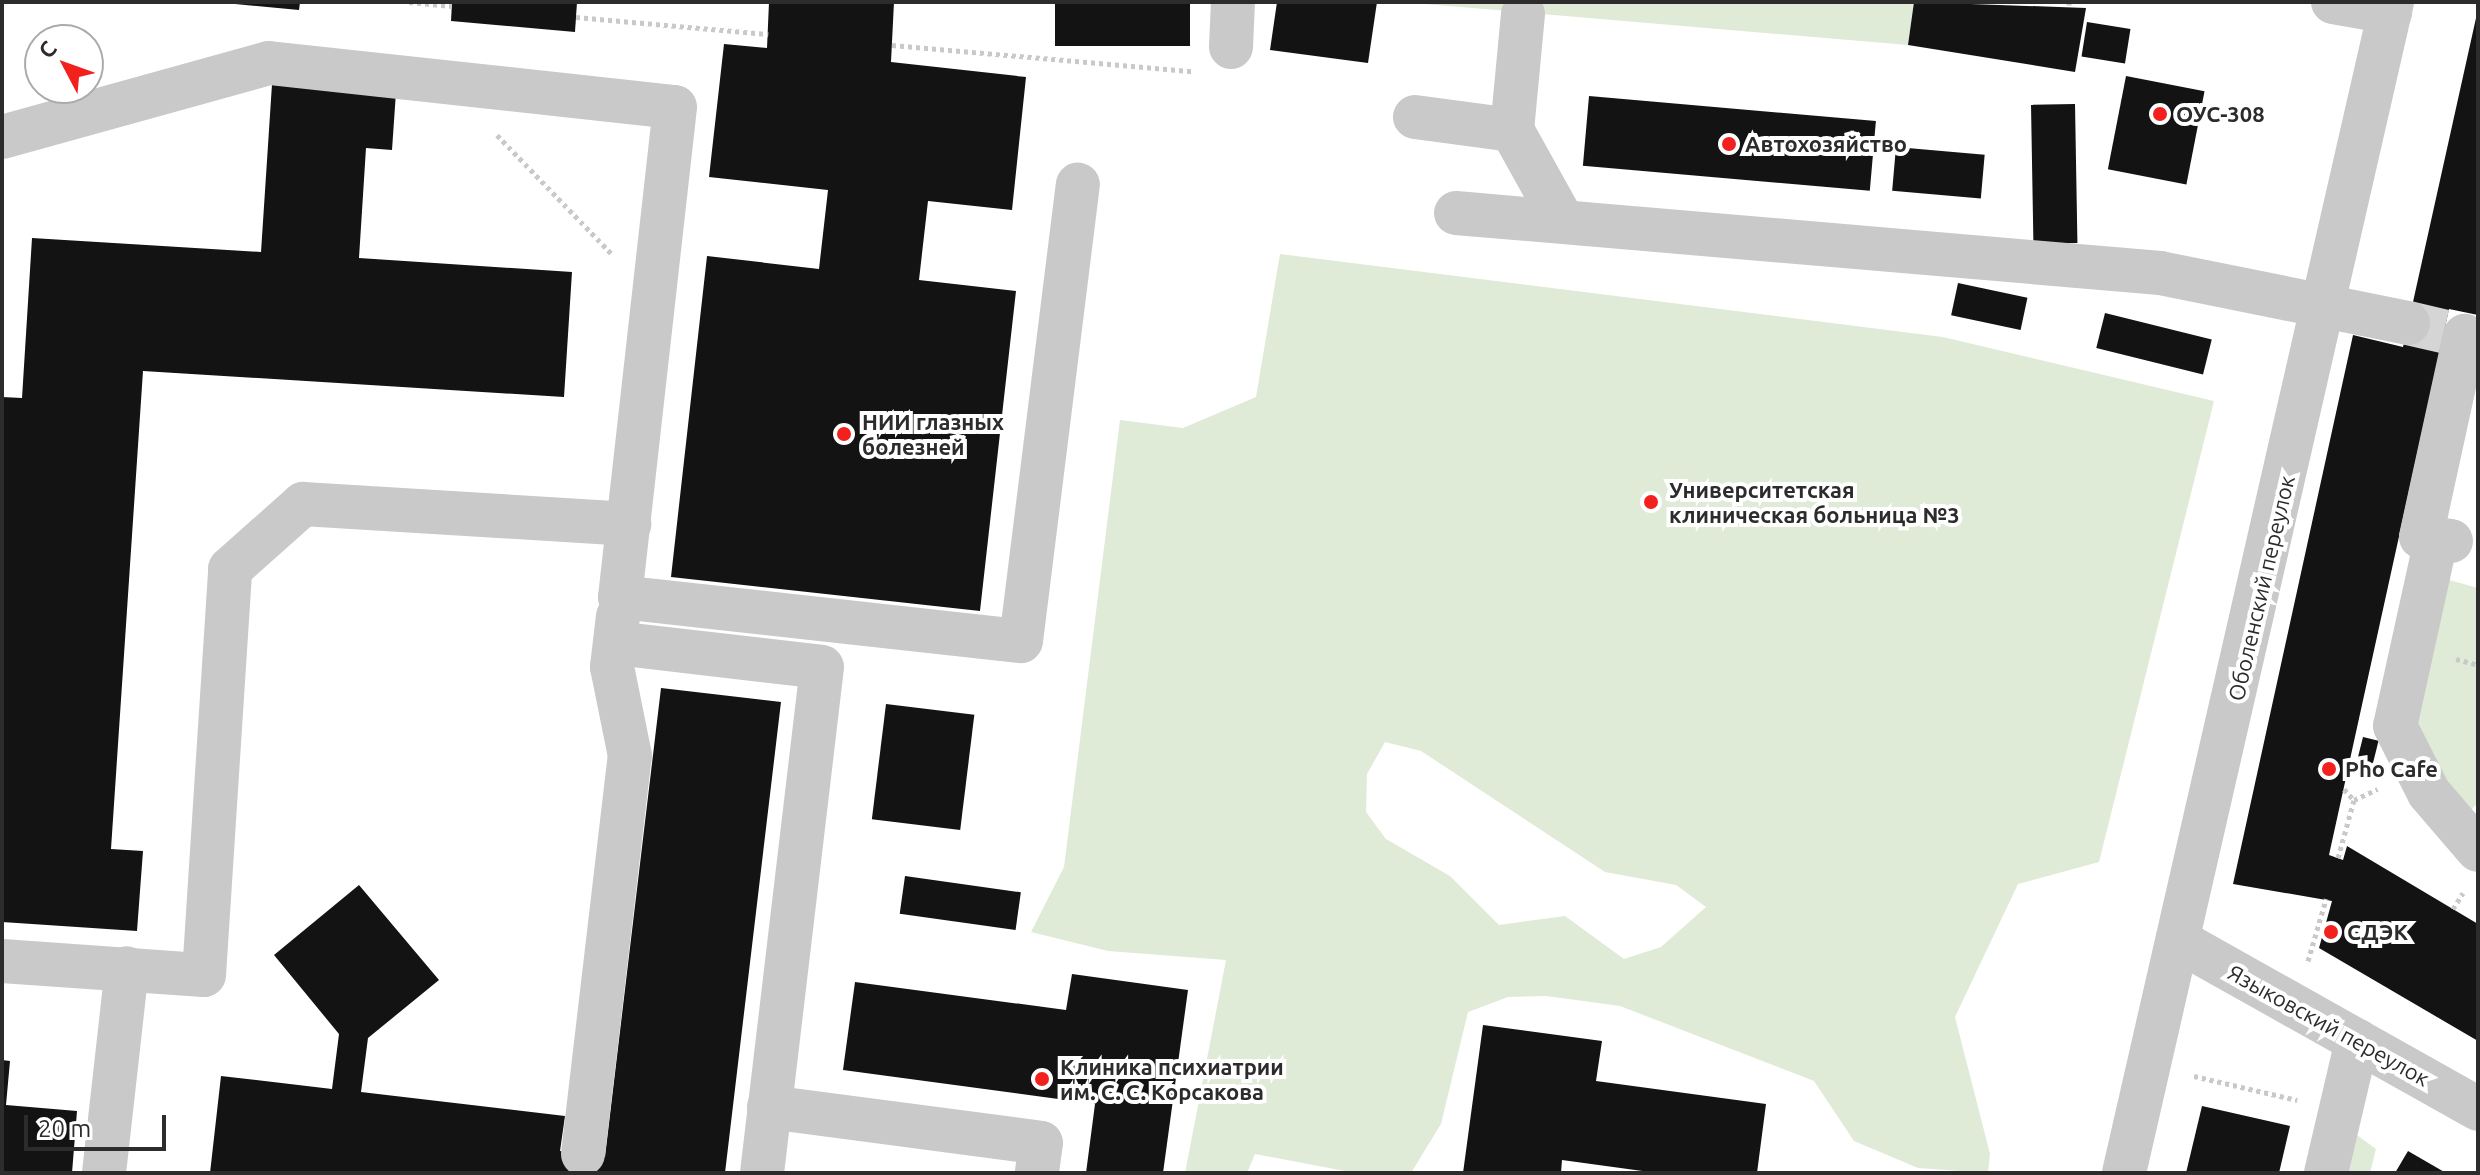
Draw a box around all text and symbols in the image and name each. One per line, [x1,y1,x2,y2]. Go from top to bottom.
north arrow [24,24,104,104]
text: С [33,36,61,63]
place label: ОУС-308 [2176,101,2265,127]
marker: ОУС-308 [2151,105,2169,123]
place label: Автохозяйство [1745,131,1907,157]
marker: Автохозяйство [1720,135,1738,153]
place label: НИИ глазных болезней [862,408,1004,460]
marker: НИИ глазных болезней [833,423,855,445]
street label: Оболенский переулок [2222,473,2300,703]
place label: Университетская клиническая больница №3 [1669,476,1960,528]
marker: Университетская клиническая больница №3 [1640,491,1662,513]
place label: Pho Cafe [2345,756,2438,782]
marker: Pho Cafe [2320,760,2338,778]
place label: СДЭК [2347,919,2408,945]
marker: СДЭК [2322,923,2340,941]
street label: Языковский переулок [2224,959,2434,1091]
place label: Клиника психиатрии им. С. С. Корсакова [1060,1053,1284,1104]
marker: Клиника психиатрии им. С. С. Корсакова [1031,1068,1053,1090]
scale bar [28,1099,170,1149]
text: 20 m [38,1115,91,1142]

